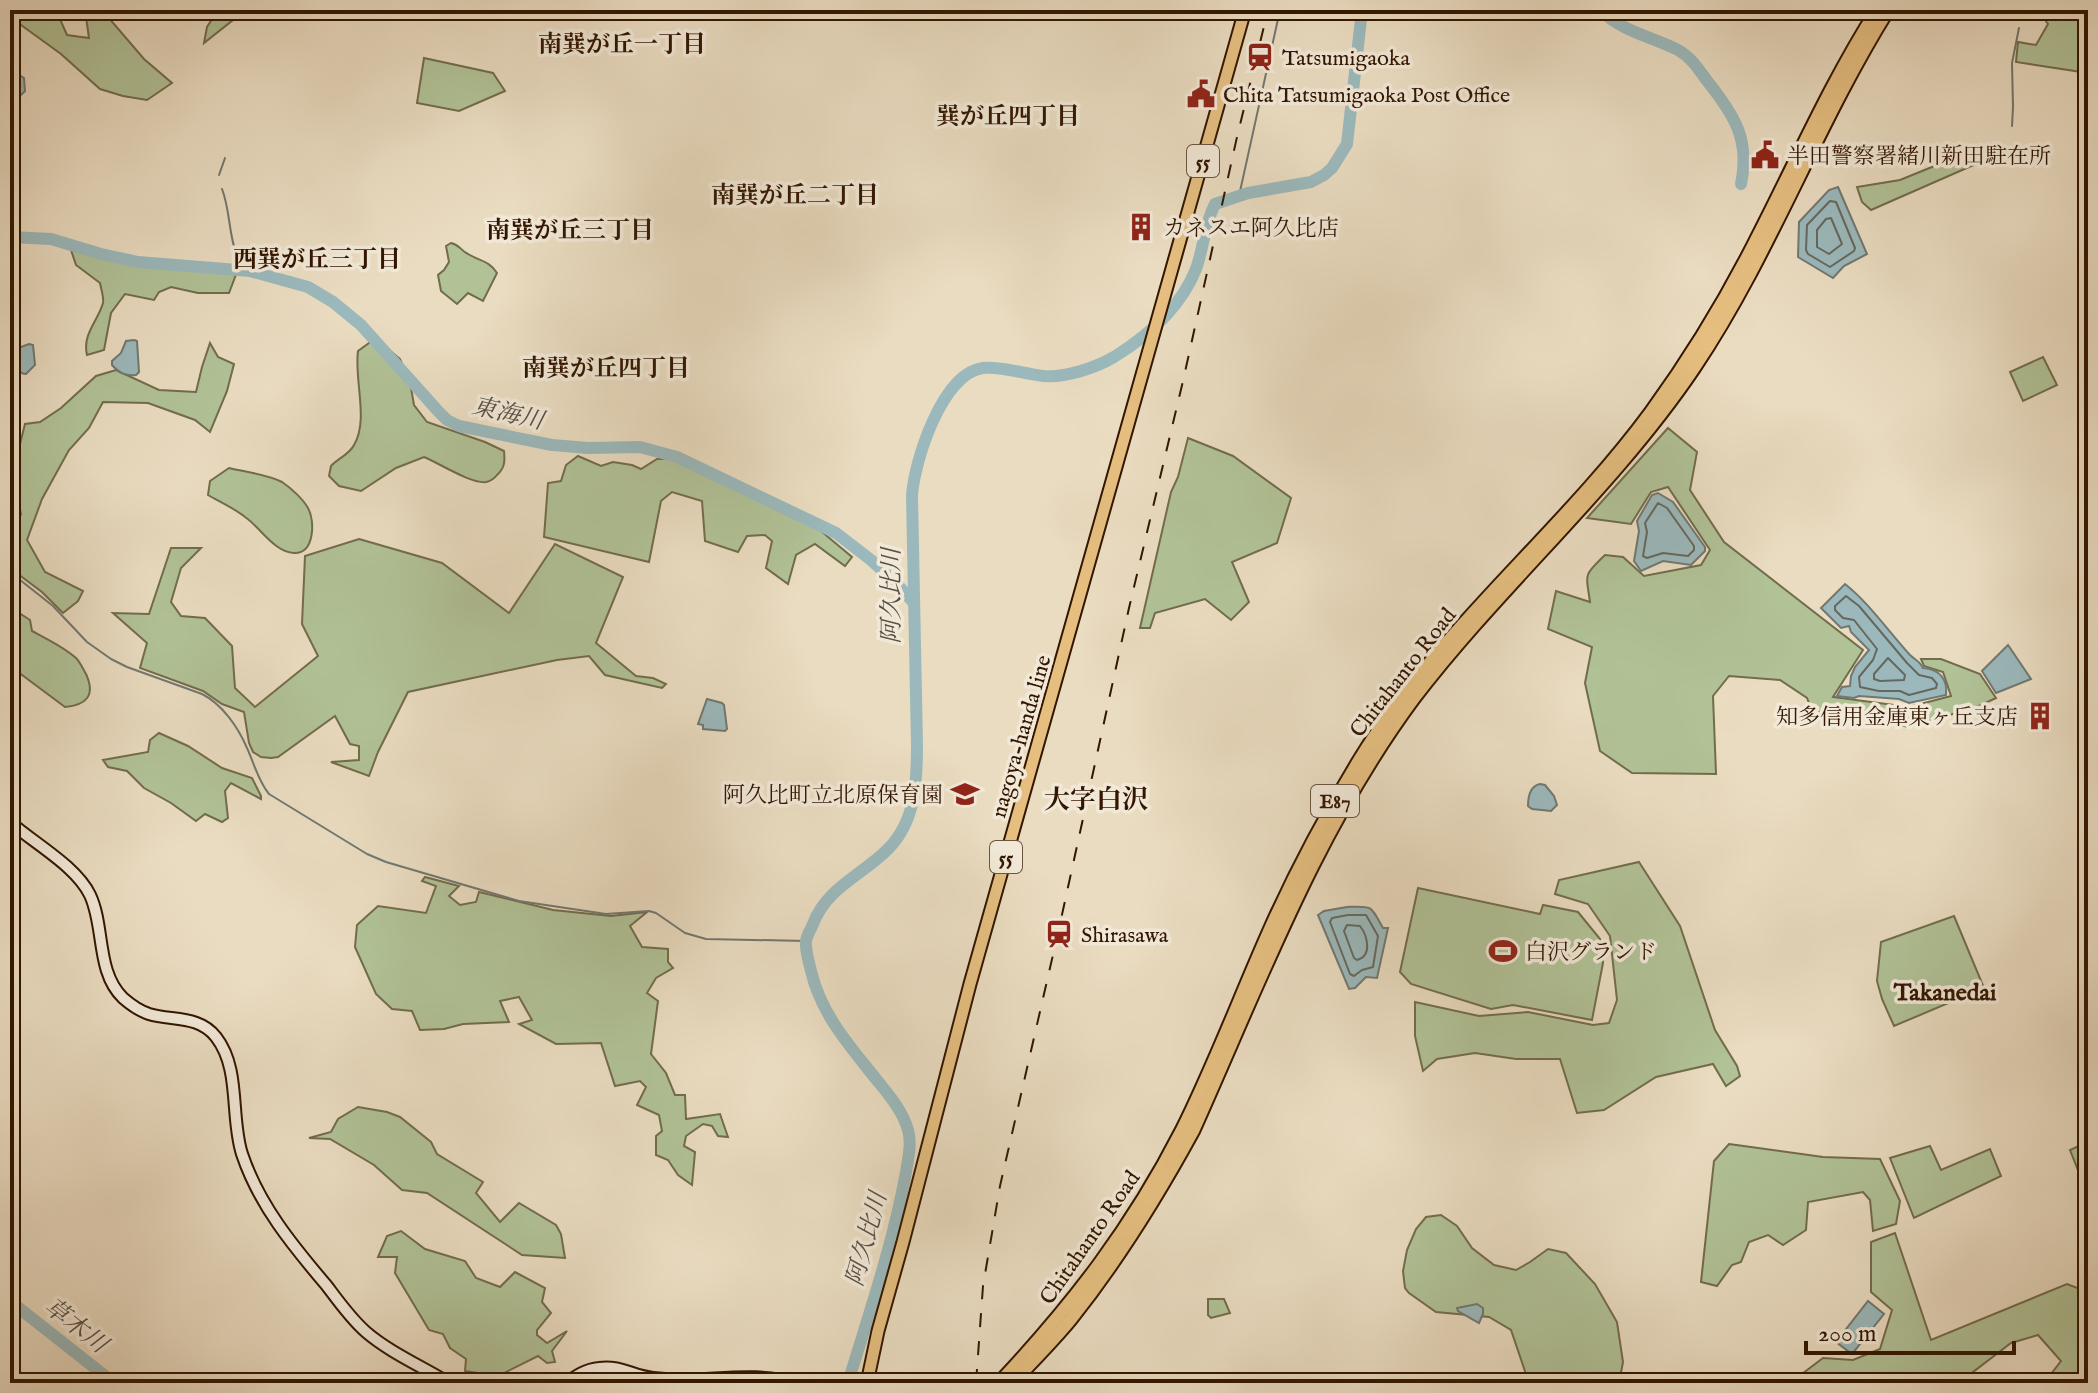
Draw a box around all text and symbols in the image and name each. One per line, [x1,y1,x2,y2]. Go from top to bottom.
district label: 南巽が丘一丁目 [538,30,706,61]
station icon: Tatsumigaoka [1245,42,1275,72]
place label: Tatsumigaoka [1282,45,1410,73]
public building icon: Chita Tatsumigaoka Post Office [1186,79,1216,109]
place label: Chita Tatsumigaoka Post Office [1223,82,1510,110]
district label: 巽が丘四丁目 [936,102,1080,133]
public building icon: 半田警察署緒川新田駐在所 [1750,140,1780,170]
place label: 半田警察署緒川新田駐在所 [1787,143,2051,171]
road number: 55 [1187,145,1219,177]
district label: 南巽が丘二丁目 [711,181,879,212]
building icon: カネスエ阿久比店 [1126,212,1156,242]
place label: カネスエ阿久比店 [1163,215,1339,243]
district label: 南巽が丘三丁目 [486,216,654,247]
district label: 西巽が丘三丁目 [233,245,401,276]
district label: 南巽が丘四丁目 [522,354,690,385]
water label: 東海川 [469,391,549,438]
water label: 阿久比川 [877,545,908,644]
street label: Chitahanto Road [1344,603,1463,744]
street label: nagoya-handa line [985,652,1059,821]
building icon: 知多信用金庫東ヶ丘支店 [2025,701,2055,731]
place label: 知多信用金庫東ヶ丘支店 [1776,704,2018,732]
school or university icon: 阿久比町立北原保育園 [950,779,980,809]
place label: 阿久比町立北原保育園 [723,782,943,810]
district label: 大字白沢 [1044,784,1148,817]
road number: E87 [1311,785,1359,817]
road number: 55 [990,841,1022,873]
station icon: Shirasawa [1044,919,1074,949]
place label: Shirasawa [1081,922,1169,950]
sports icon: 白沢グランド [1488,936,1518,966]
place label: 白沢グランド [1525,939,1657,967]
district label: Takanedai [1893,978,1997,1009]
street label: Chitahanto Road [1034,1166,1147,1311]
water label: 阿久比川 [840,1186,896,1290]
water label: 草木川 [37,1292,115,1362]
scale bar [1806,1305,2014,1355]
text: 200 m [1818,1319,1877,1350]

